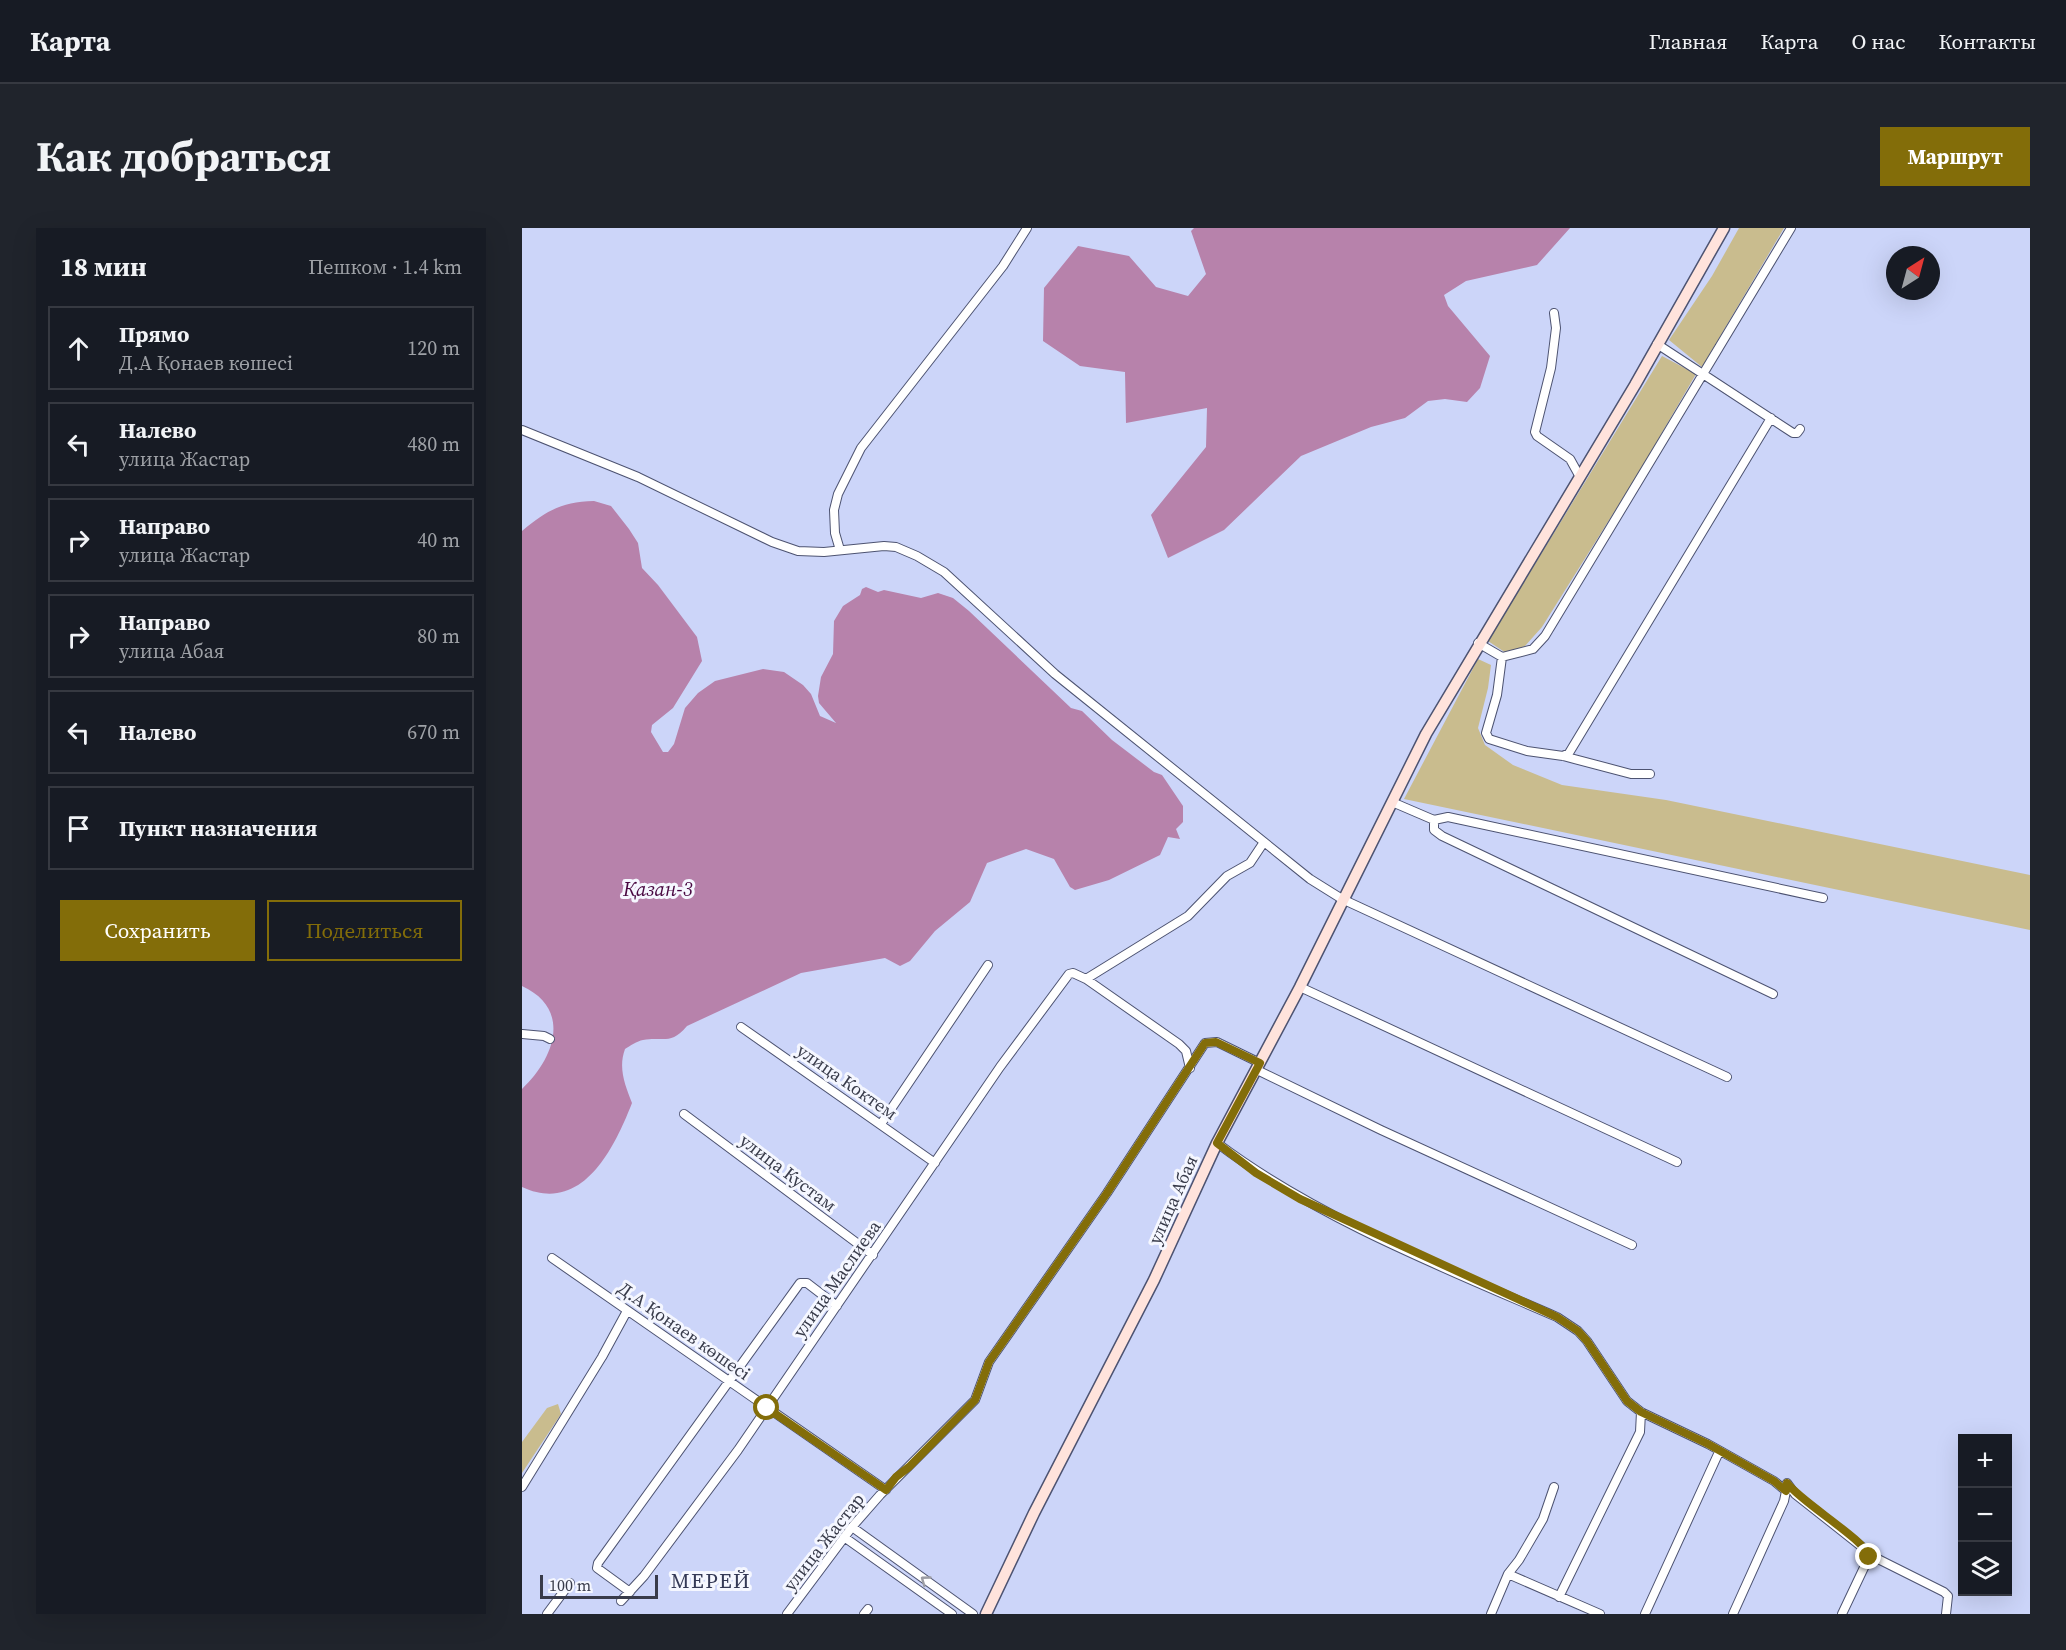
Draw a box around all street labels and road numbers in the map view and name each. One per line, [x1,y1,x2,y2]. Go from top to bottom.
street label: улица Коктем [792,1038,903,1126]
street label: улица Кустам [735,1128,842,1217]
street label: улица Абая [1142,1151,1203,1248]
street label: улица Маслиева [787,1214,887,1342]
street label: Д.А Қонаев көшесі [613,1275,756,1386]
street label: улица Жастар [777,1487,870,1596]

